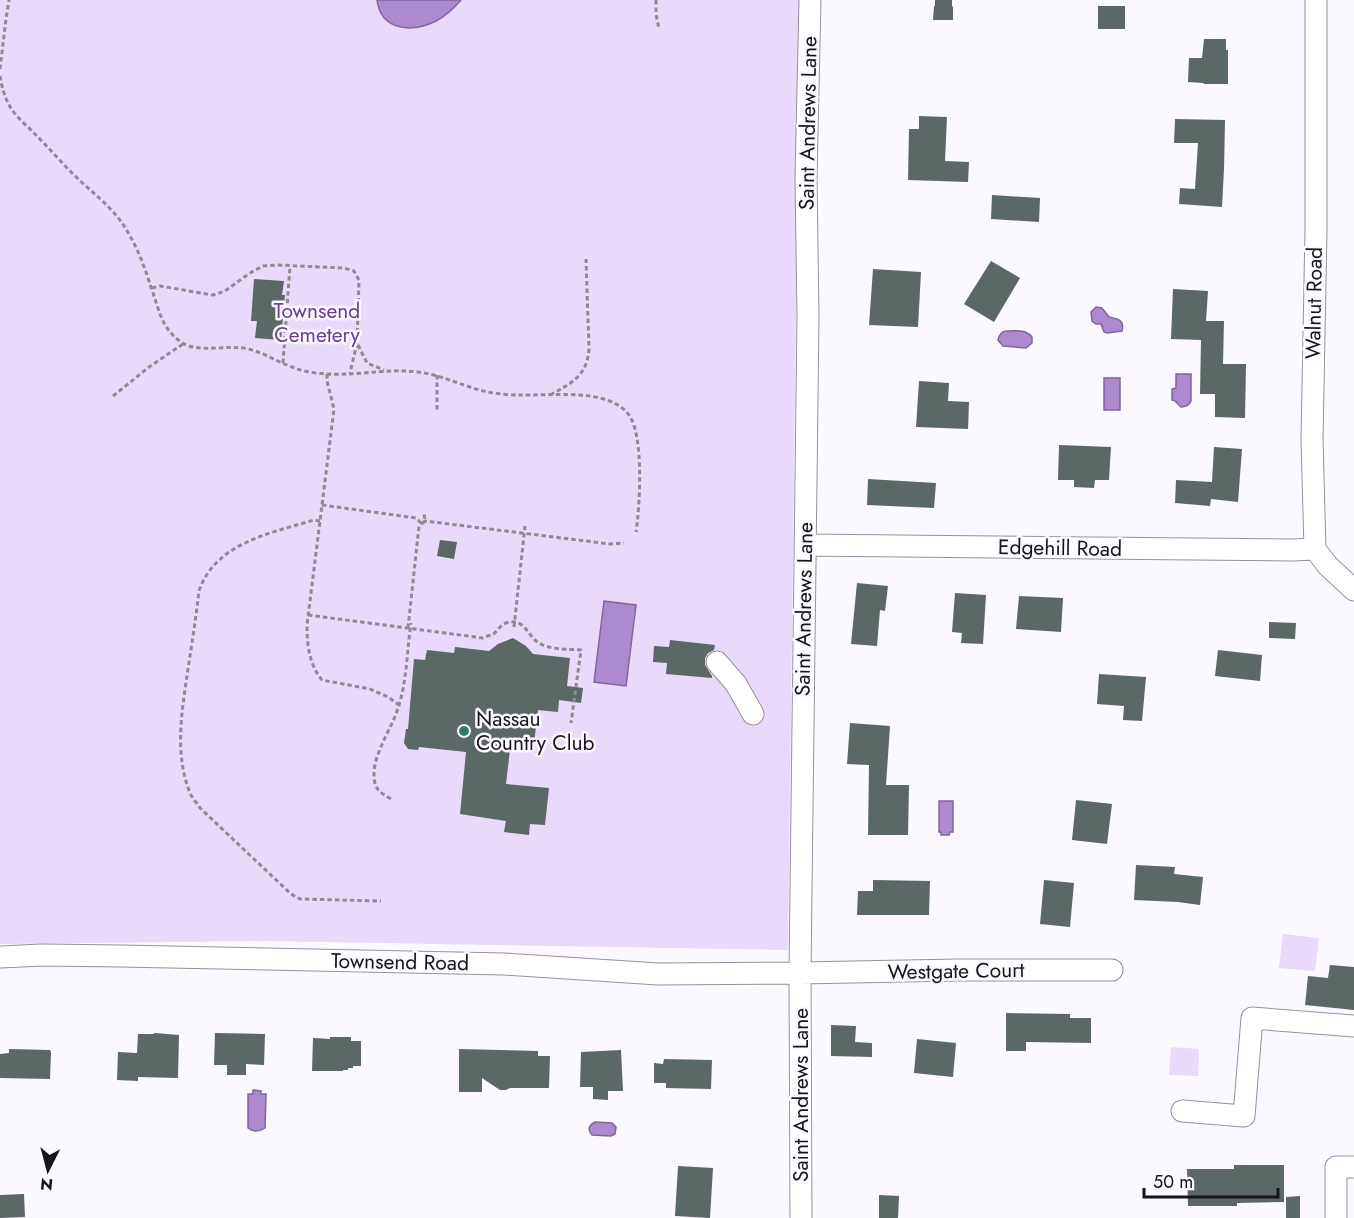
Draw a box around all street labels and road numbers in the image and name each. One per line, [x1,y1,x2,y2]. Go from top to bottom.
street label: Saint Andrews Lane [791,36,825,210]
street label: Walnut Road [1298,247,1330,359]
street label: Saint Andrews Lane [787,522,821,696]
street label: Edgehill Road [998,532,1122,564]
street label: Townsend Road [331,946,469,978]
street label: Westgate Court [887,955,1025,987]
street label: Saint Andrews Lane [786,1008,816,1182]

